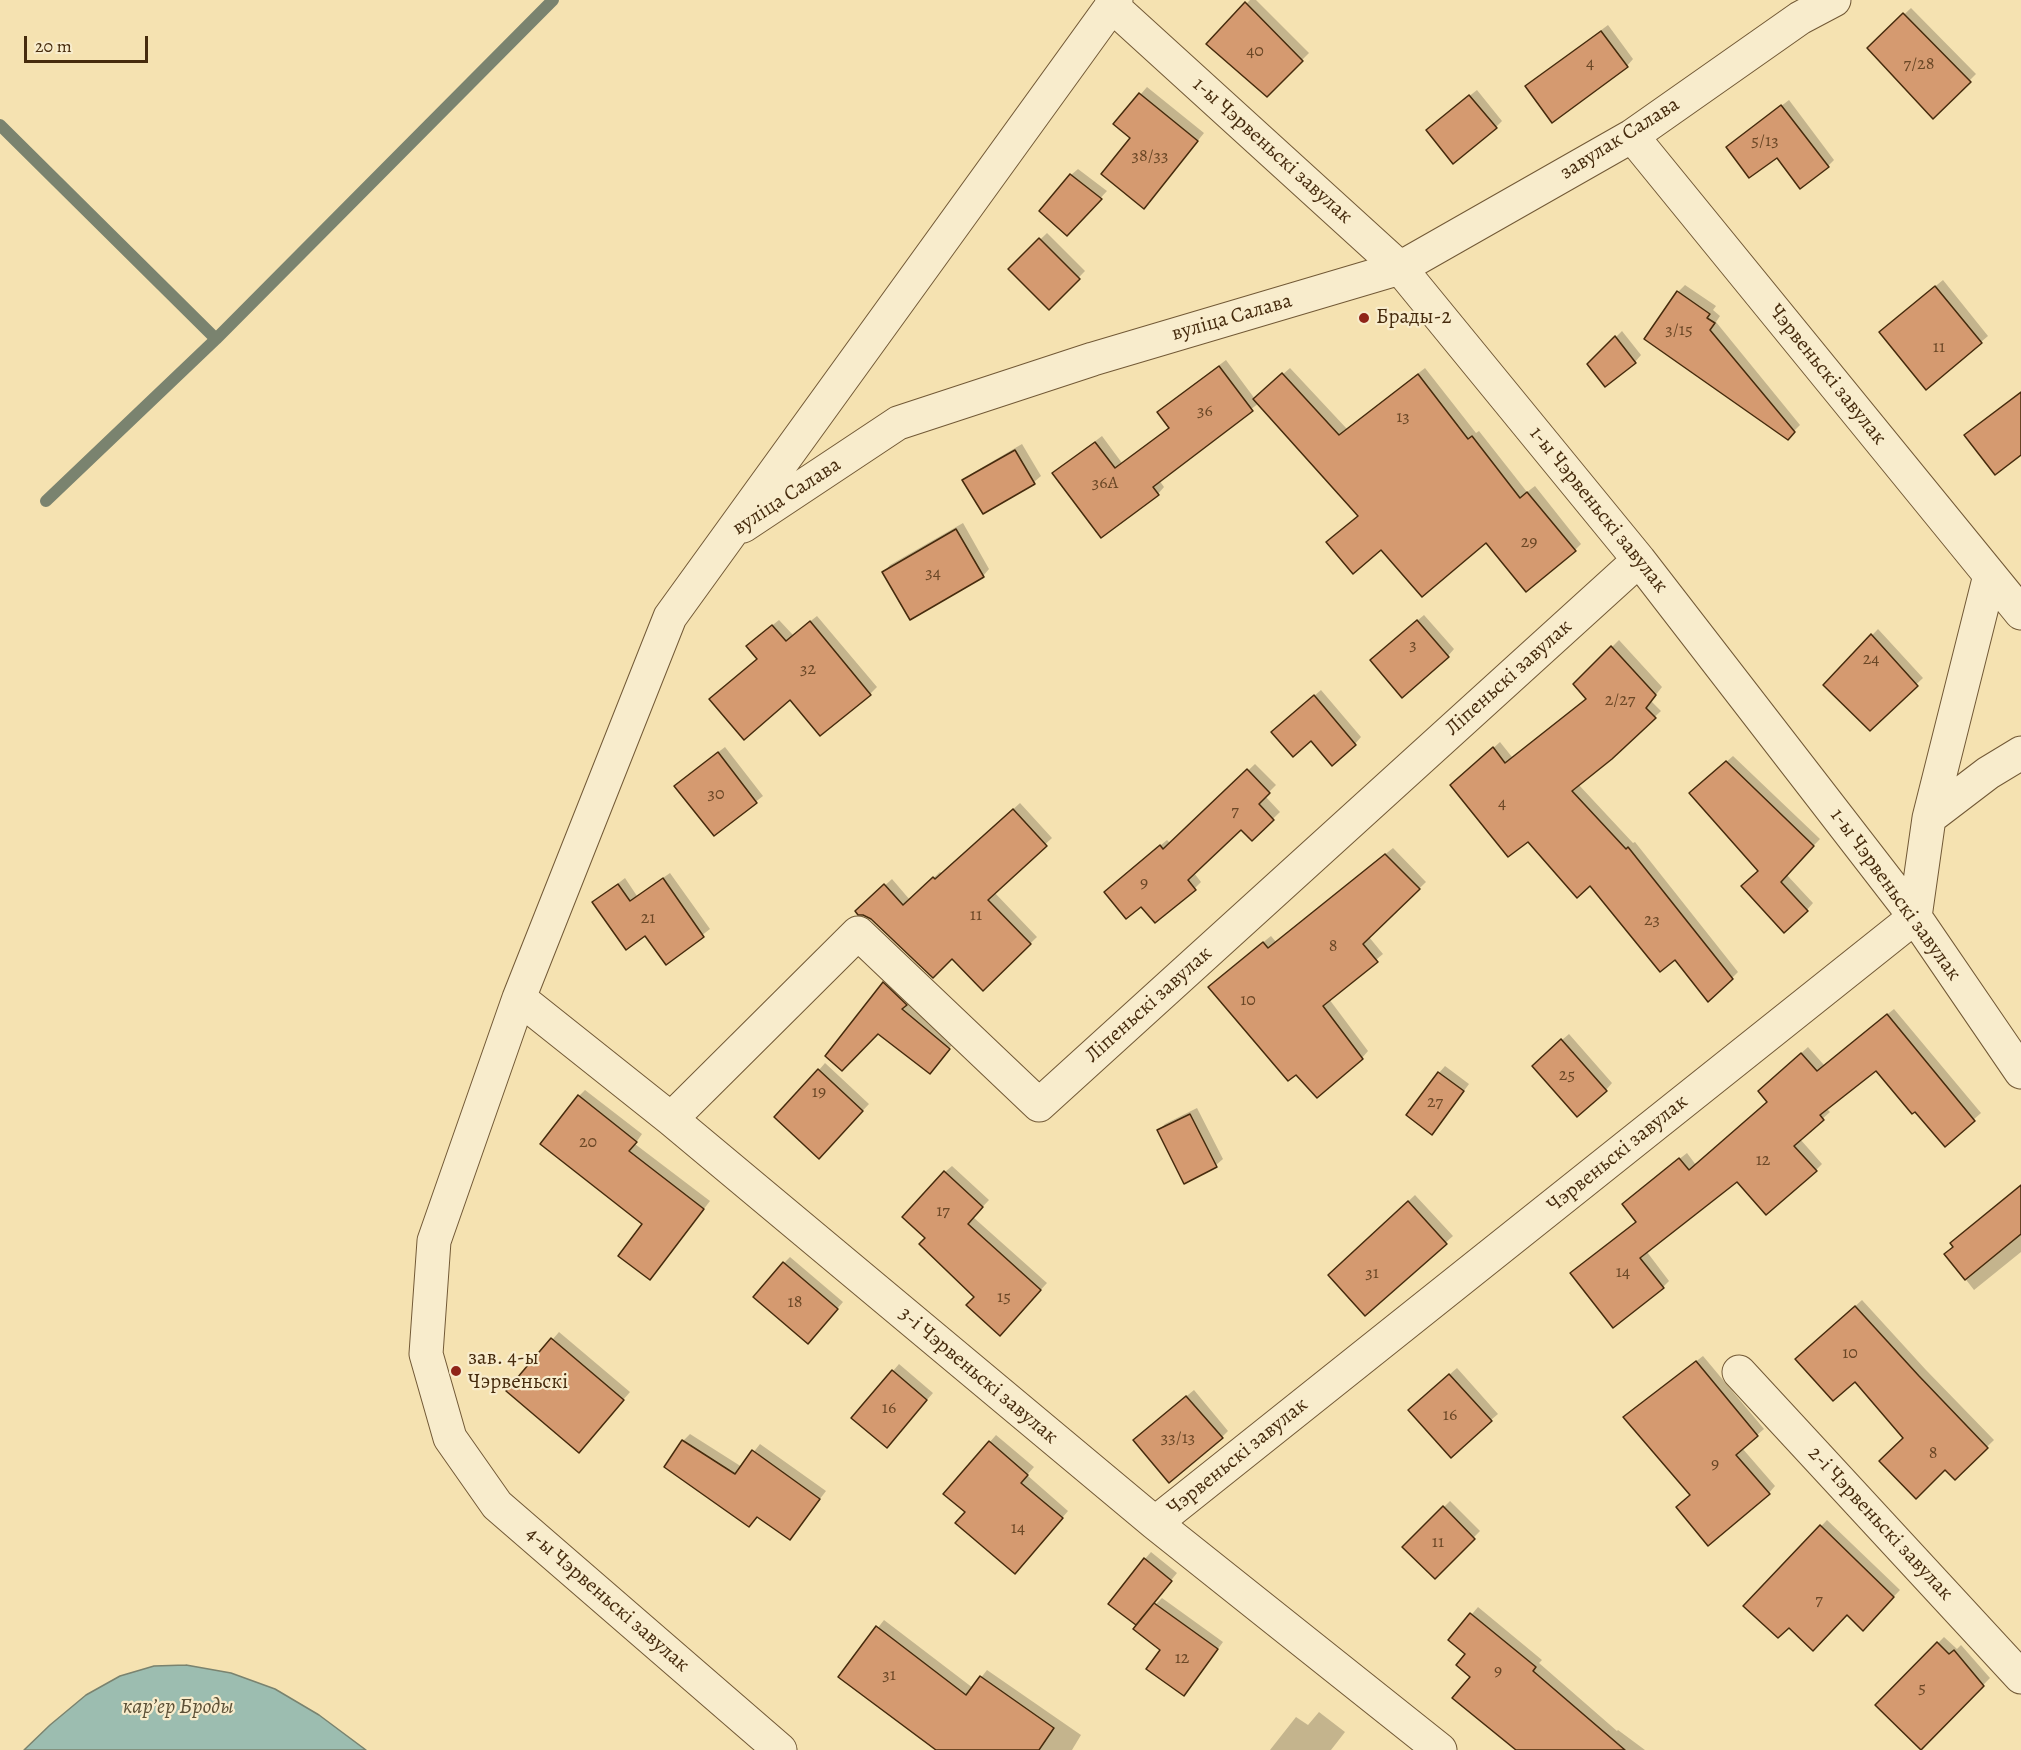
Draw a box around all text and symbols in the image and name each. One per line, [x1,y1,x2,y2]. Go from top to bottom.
scale bar [27,24,152,62]
text: 20 m [35,34,72,58]
house number: 40 [1246,41,1264,63]
house number: 4 [1586,53,1594,75]
house number: 7/28 [1904,54,1934,76]
street label: 1-ы Чэрвеньскі завулак [1187,72,1357,230]
street label: завулак Салава [1556,92,1684,186]
house number: 5/13 [1751,131,1779,153]
house number: 38/33 [1131,146,1169,168]
street label: вуліца Салава [1169,289,1295,347]
street label: Чэрвеньскі завулак [1763,300,1891,450]
place label: Брады-2 [1376,305,1452,331]
marker: Брады-2 [1357,311,1371,325]
house number: 3/15 [1665,320,1693,342]
house number: 11 [1933,337,1945,359]
house number: 36 [1197,401,1213,423]
house number: 13 [1396,407,1410,429]
street label: 1-ы Чэрвеньскі завулак [1523,422,1673,598]
street label: вуліца Салава [728,453,846,541]
house number: 36А [1092,473,1118,495]
house number: 29 [1521,532,1537,554]
house number: 34 [925,563,941,585]
street label: Ліпеньскі завулак [1441,615,1577,741]
house number: 3 [1409,635,1417,657]
house number: 24 [1863,649,1879,671]
house number: 32 [800,659,816,681]
house number: 2/27 [1605,690,1635,712]
house number: 30 [707,784,725,806]
house number: 4 [1498,793,1506,815]
house number: 7 [1231,801,1239,823]
street label: 1-ы Чэрвеньскі завулак [1824,804,1966,986]
house number: 9 [1140,873,1148,895]
house number: 11 [970,905,982,927]
house number: 21 [641,908,655,930]
house number: 23 [1644,910,1660,932]
house number: 8 [1329,936,1337,958]
street label: Ліпеньскі завулак [1081,942,1217,1068]
house number: 10 [1240,990,1256,1012]
house number: 25 [1559,1065,1575,1087]
house number: 19 [812,1082,826,1104]
street label: Чэрвеньскі завулак [1543,1090,1693,1218]
house number: 27 [1427,1092,1443,1114]
house number: 20 [579,1132,597,1154]
house number: 12 [1756,1150,1770,1172]
house number: 17 [936,1201,950,1223]
house number: 14 [1616,1262,1630,1284]
house number: 31 [1365,1263,1379,1285]
house number: 15 [997,1287,1011,1309]
house number: 18 [788,1292,802,1314]
street label: 3-і Чэрвеньскі завулак [893,1302,1063,1450]
house number: 10 [1842,1343,1858,1365]
place label: зав. 4-ы Чэрвеньскі [468,1346,568,1396]
marker: зав. 4-ы Чэрвеньскі [449,1364,463,1378]
street label: Чэрвеньскі завулак [1163,1393,1313,1521]
house number: 16 [882,1398,896,1420]
house number: 16 [1443,1405,1457,1427]
house number: 33/13 [1161,1428,1195,1450]
street label: 2-і Чэрвеньскі завулак [1802,1442,1958,1606]
house number: 8 [1929,1443,1937,1465]
house number: 9 [1711,1454,1719,1476]
house number: 14 [1011,1518,1025,1540]
street label: 4-ы Чэрвеньскі завулак [520,1522,694,1678]
house number: 11 [1432,1532,1444,1554]
house number: 7 [1815,1590,1823,1612]
house number: 12 [1175,1648,1189,1670]
house number: 9 [1494,1661,1502,1683]
house number: 31 [882,1665,896,1687]
house number: 5 [1918,1678,1926,1700]
water label: карʼер Броды [122,1695,234,1721]

